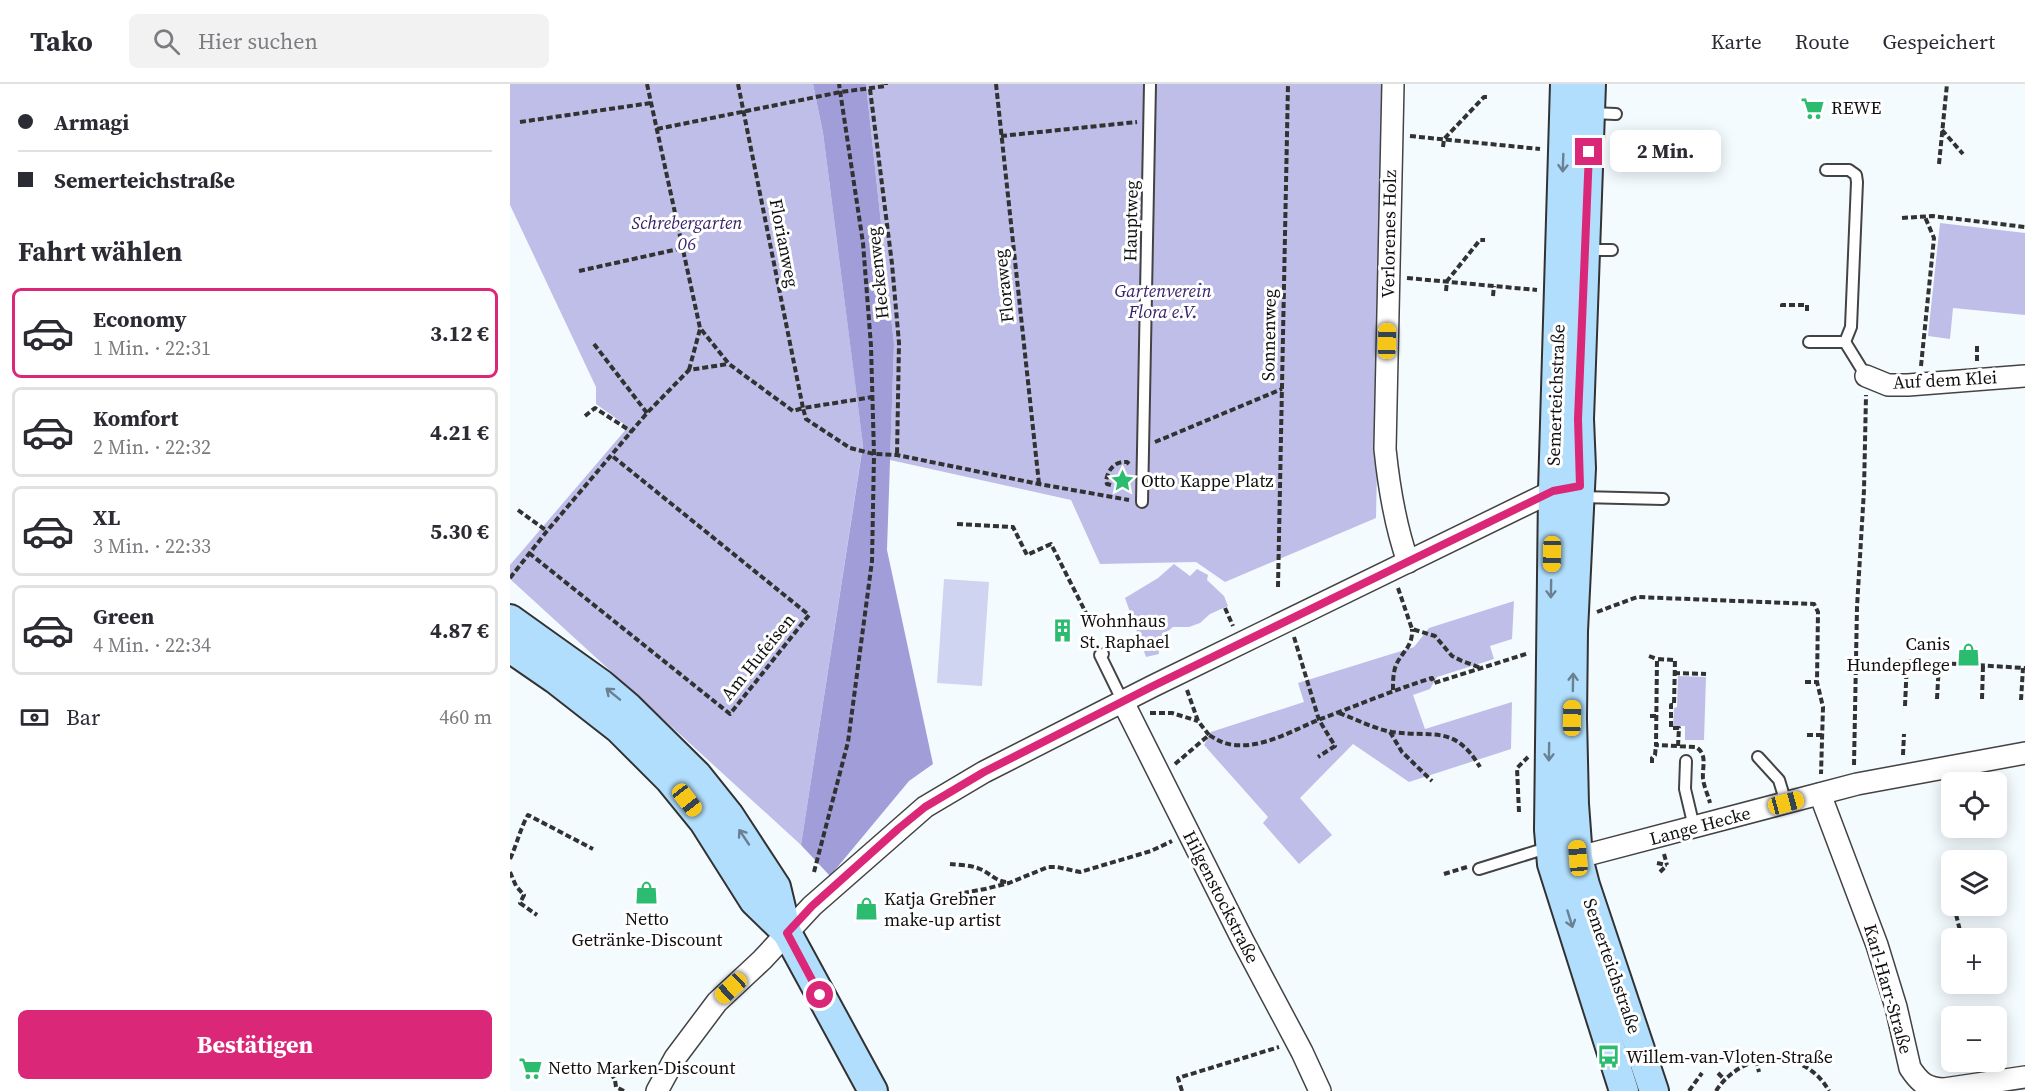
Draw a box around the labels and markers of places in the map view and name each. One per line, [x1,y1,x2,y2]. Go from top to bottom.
supermarket icon: REWE [1800,95,1826,121]
place label: REWE [1831,95,1882,120]
place icon: Otto Kappe Platz [1110,468,1136,494]
place label: Otto Kappe Platz [1141,468,1273,493]
place label: Wohnhaus St. Raphael [1080,608,1170,654]
building icon: Wohnhaus St. Raphael [1049,618,1075,644]
place label: Canis Hundepflege [1847,631,1950,677]
shop icon: Canis Hundepflege [1955,641,1981,667]
shop icon: Netto Getränke-Discount [634,880,660,906]
place label: Katja Grebner make-up artist [884,886,1001,932]
shop icon: Katja Grebner make-up artist [853,896,879,922]
place label: Netto Getränke-Discount [572,906,723,952]
bus stop icon: Willem-van-Vloten-Straße [1595,1044,1621,1070]
place label: Willem-van-Vloten-Straße [1626,1044,1833,1069]
supermarket icon: Netto Marken-Discount [517,1055,543,1081]
place label: Netto Marken-Discount [548,1055,735,1080]

